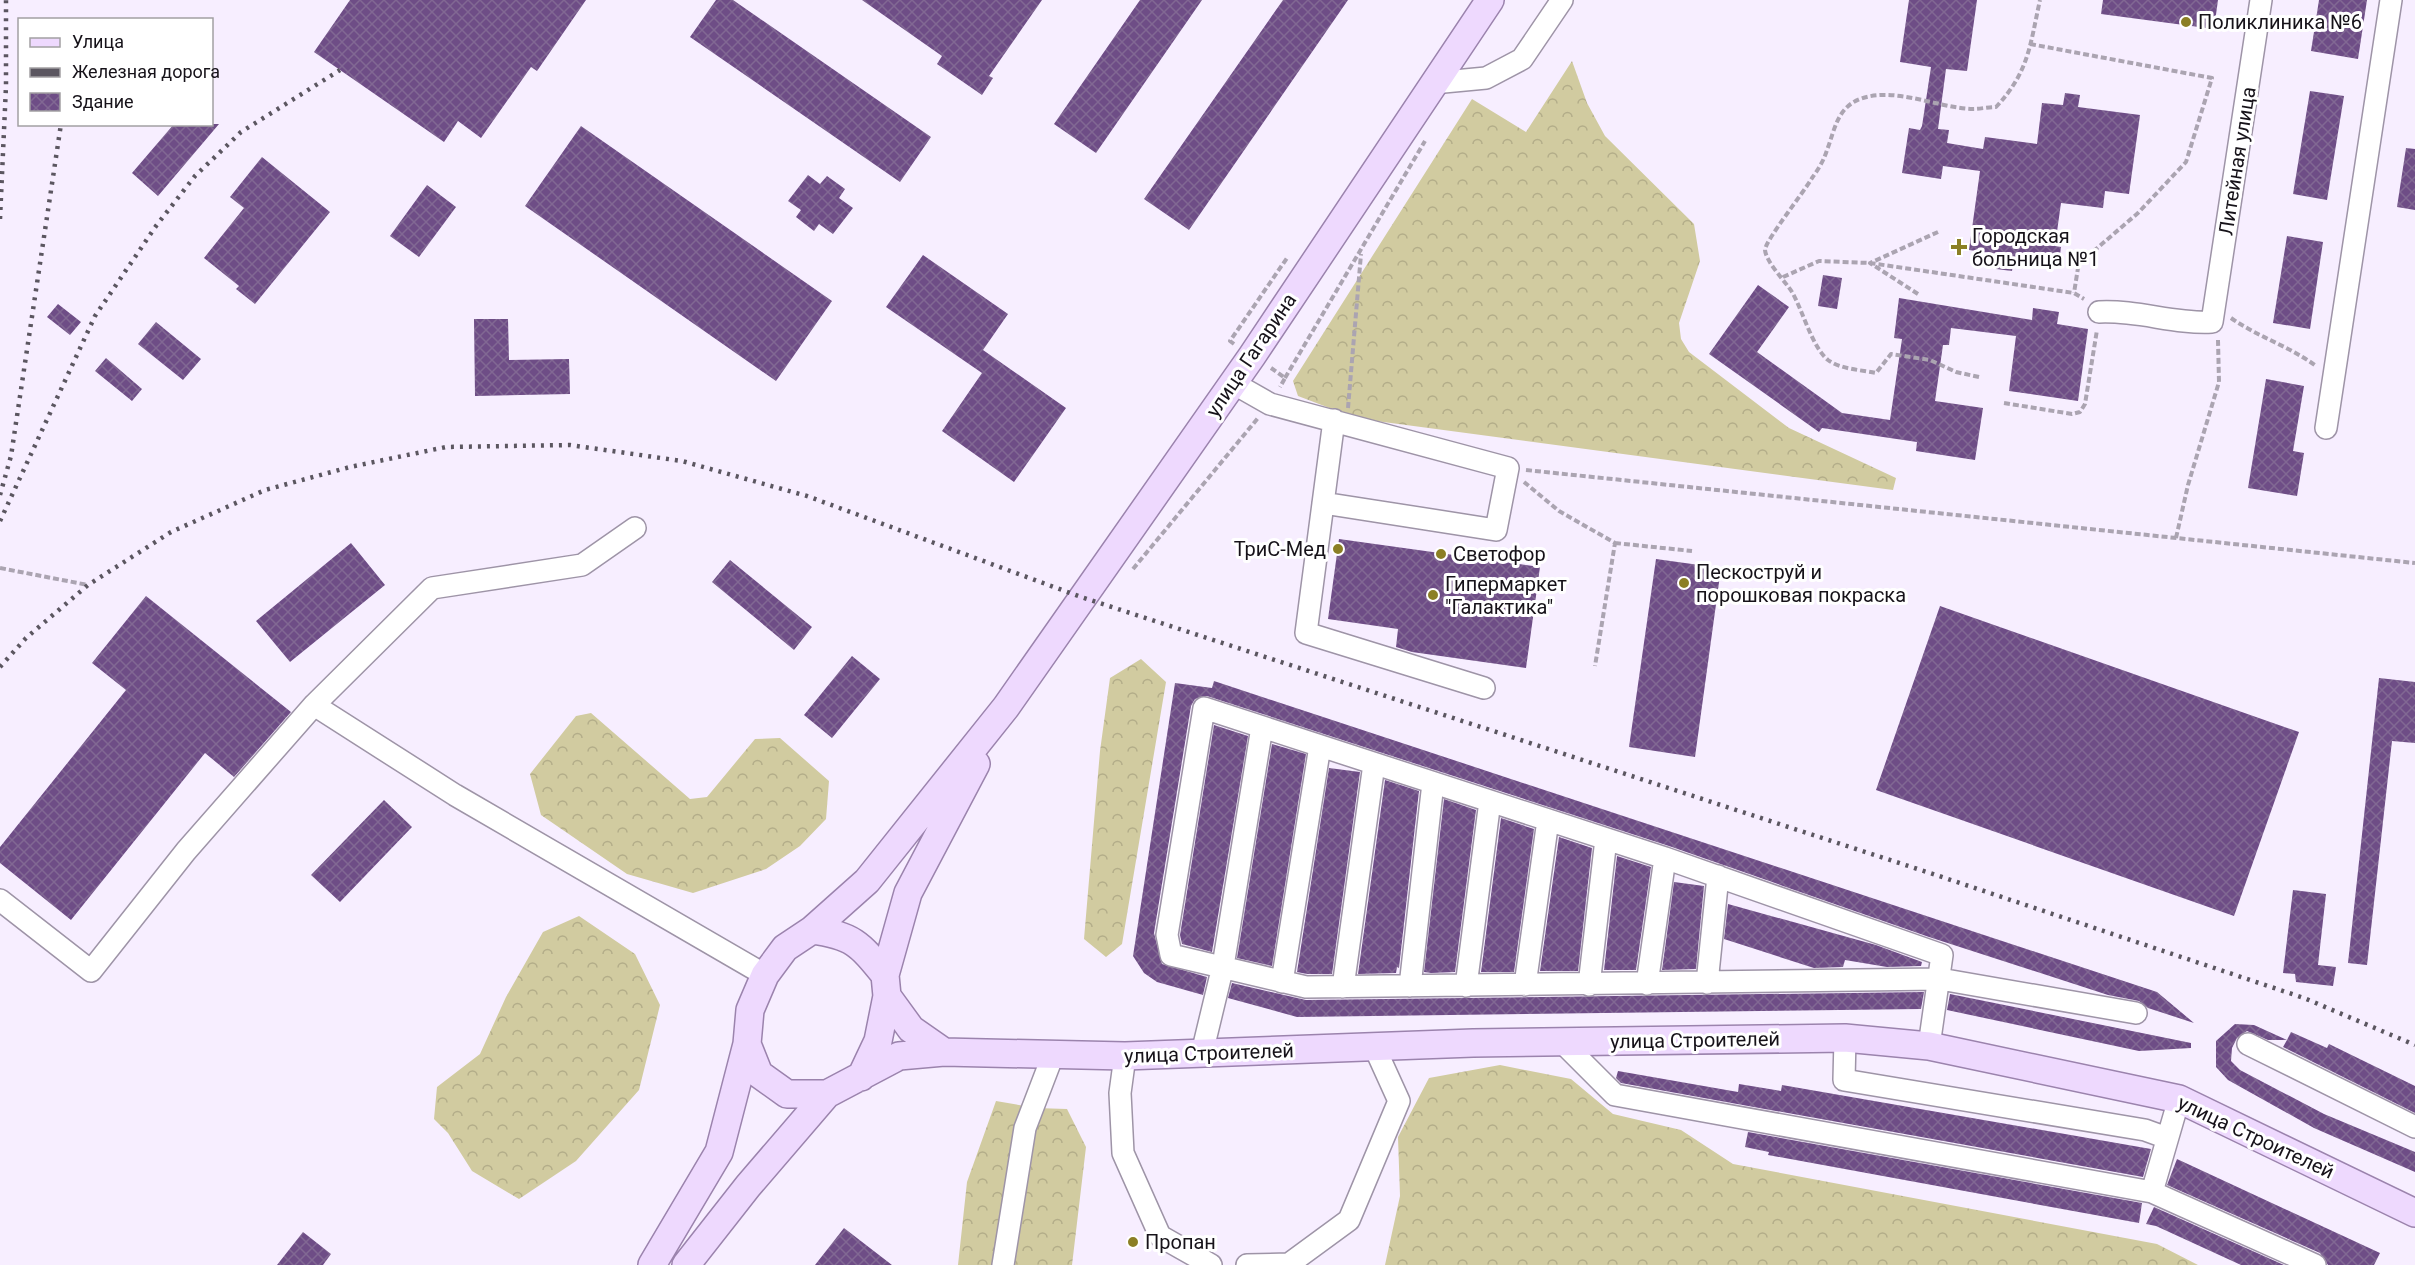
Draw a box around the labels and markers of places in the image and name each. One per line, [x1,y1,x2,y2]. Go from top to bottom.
place label: Поликлиника №6 [2198,10,2362,34]
marker: Поликлиника №6 [2179,15,2193,29]
place label: Городская больница №1 [1972,224,2099,271]
marker: Городская больница №1 [1950,238,1968,256]
place label: ТриС-Мед [1234,537,1326,561]
marker: ТриС-Мед [1331,542,1345,556]
place label: Светофор [1453,542,1546,566]
marker: Светофор [1434,547,1448,561]
place label: Пескоструй и порошковая покраска [1696,560,1906,607]
place label: Гипермаркет "Галактика" [1445,572,1567,619]
marker: Пескоструй и порошковая покраска [1677,576,1691,590]
marker: Гипермаркет "Галактика" [1426,588,1440,602]
place label: Пропан [1145,1230,1216,1254]
marker: Пропан [1126,1235,1140,1249]

